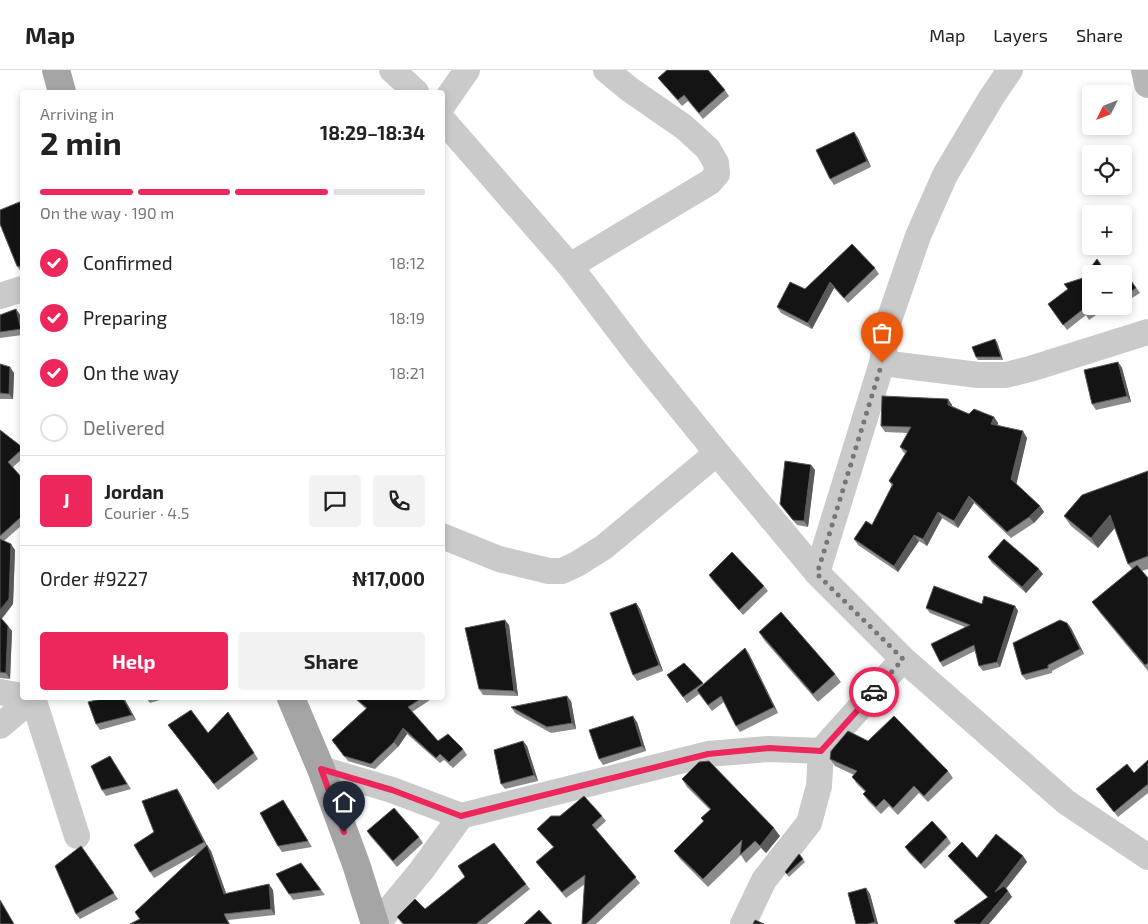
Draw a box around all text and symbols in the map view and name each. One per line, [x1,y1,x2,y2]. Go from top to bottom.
text: Map [25,20,75,49]
text: Map [929,24,965,46]
text: Layers [993,24,1048,46]
text: Share [1076,24,1123,46]
north arrow [1082,85,1132,135]
map controls [1082,85,1132,315]
text: Arriving in [40,104,114,123]
text: 18:29–18:34 [320,121,425,144]
text: 2 min [40,123,122,161]
button: locate [1082,145,1132,195]
text: On the way · 190 m [40,203,174,222]
button: + [1082,205,1132,255]
icon: check [40,249,68,277]
text: Confirmed [83,251,173,274]
text: 18:12 [390,253,425,272]
button: − [1082,265,1132,315]
icon: check [40,304,68,332]
text: Preparing [83,306,167,329]
text: 18:19 [390,308,425,327]
pin [861,312,903,363]
icon: bag [868,319,896,347]
icon: check [40,359,68,387]
text: On the way [83,361,179,384]
text: 18:21 [390,363,425,382]
text: Delivered [83,416,165,439]
button: chat [309,475,361,527]
button: phone [373,475,425,527]
text: Jordan [104,480,164,503]
text: J [62,489,70,512]
text: Courier · 4.5 [104,503,189,522]
text: Order #9227 [40,567,148,590]
text: ₦17,000 [352,567,425,590]
button: Help [40,632,228,690]
button: Share [238,632,425,690]
courier [849,667,899,717]
icon: car [860,678,888,706]
pin [323,781,365,832]
icon: home [330,788,358,816]

